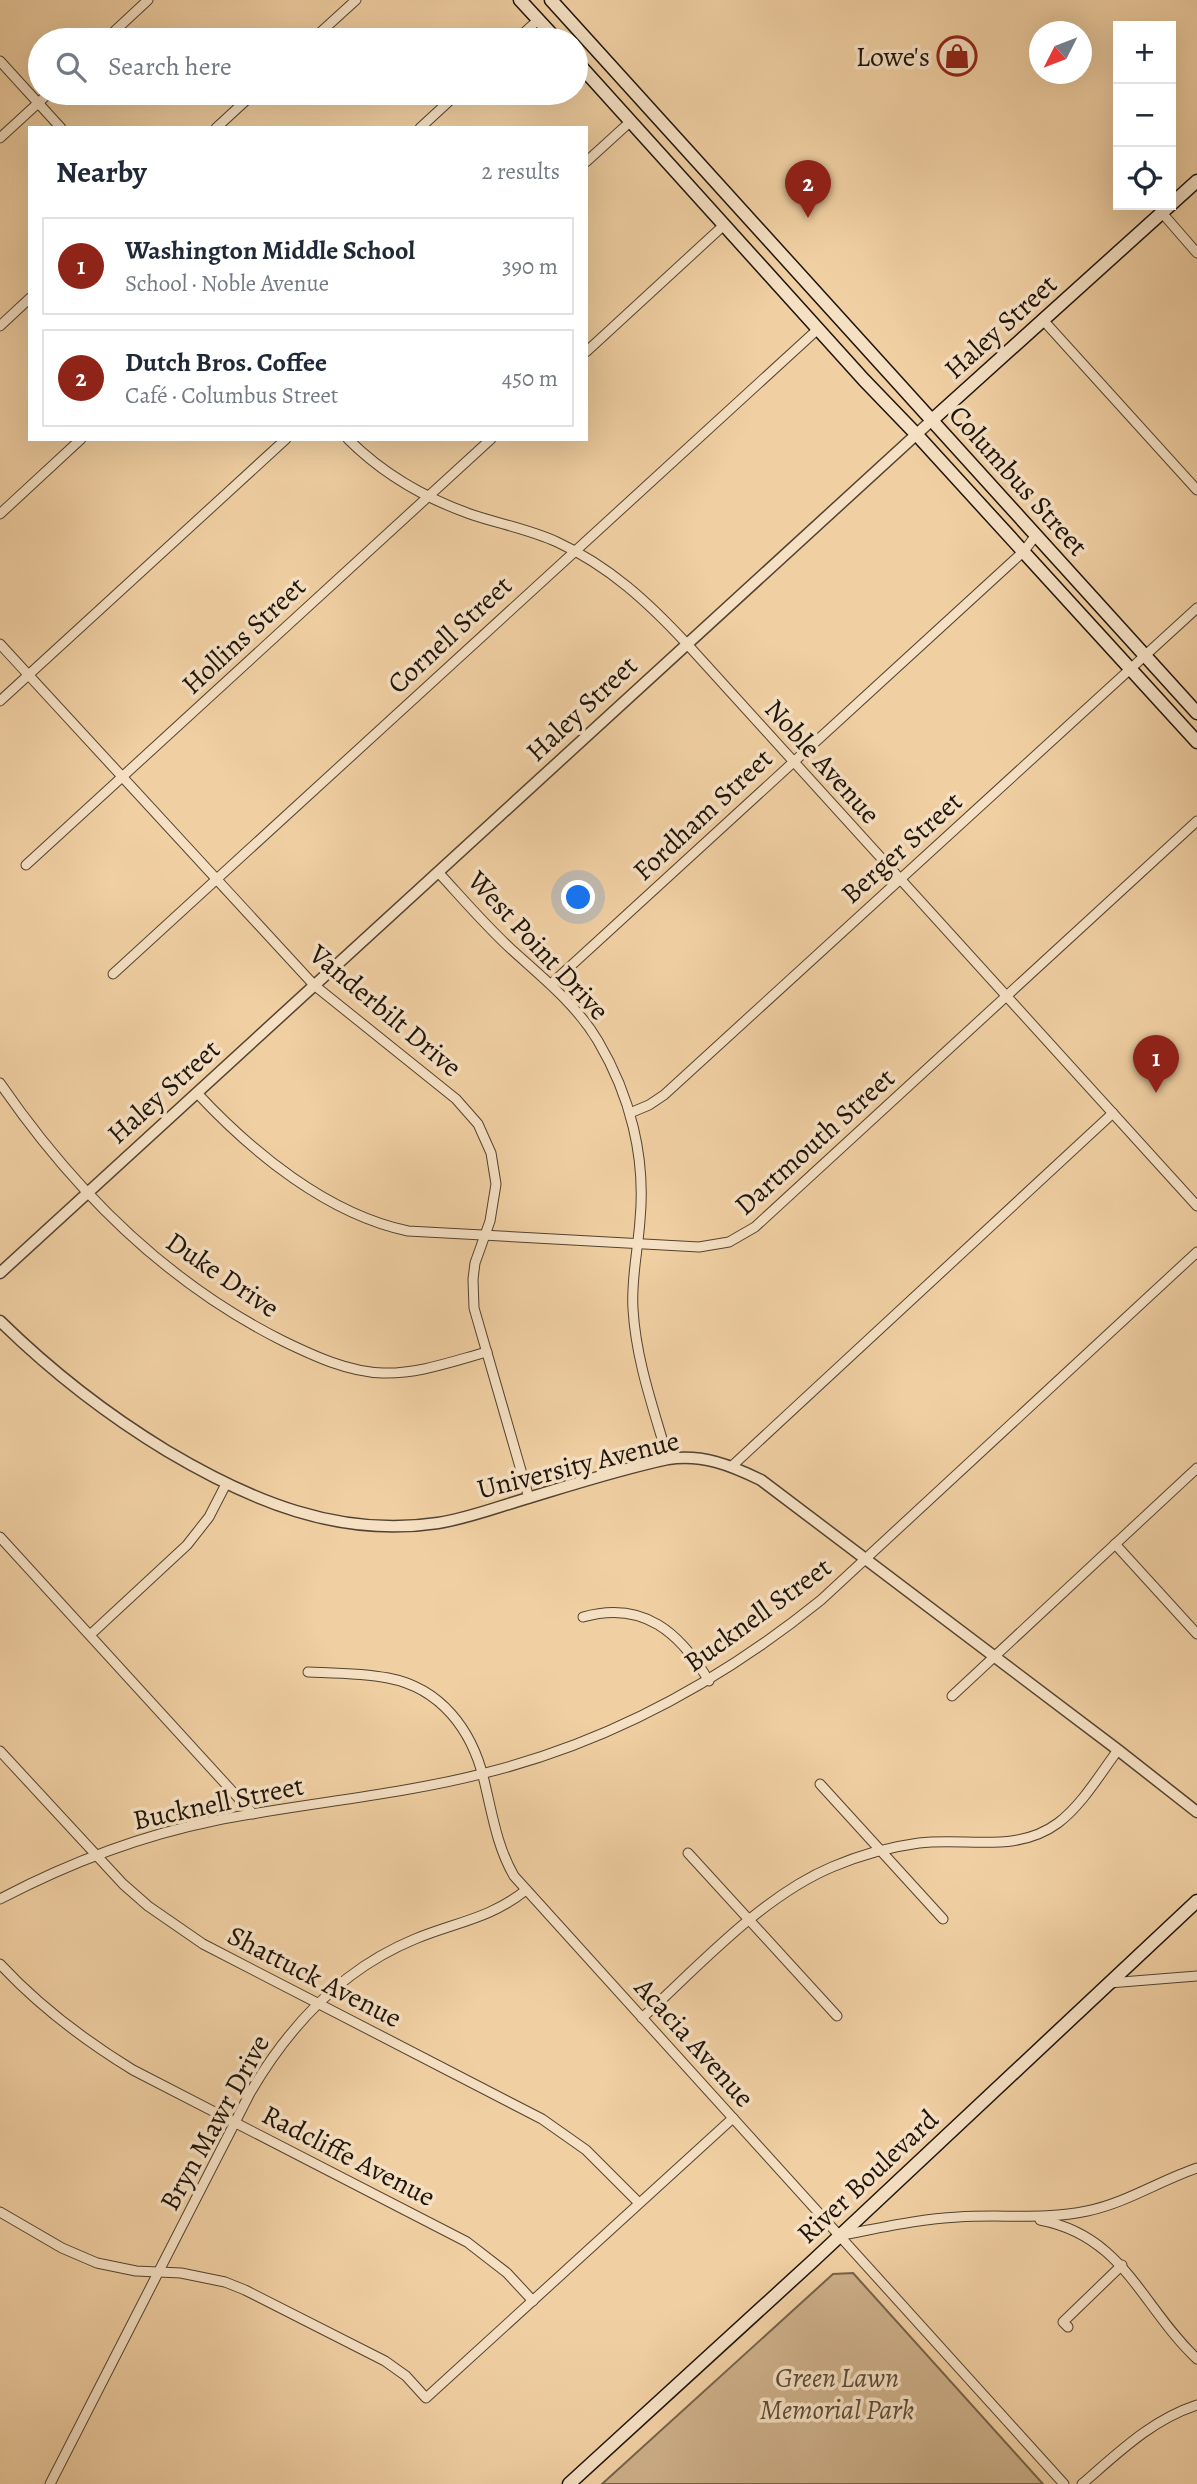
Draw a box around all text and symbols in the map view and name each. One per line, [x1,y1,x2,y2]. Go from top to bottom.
north arrow [1029,21,1092,84]
map controls [1113,21,1176,210]
button: + [1113,21,1176,84]
search box [28,28,588,105]
shop icon: Lowe's [936,35,978,77]
place label: Lowe's [856,38,930,76]
icon: search [52,48,90,86]
text: Search here [108,49,232,84]
button: − [1113,84,1176,147]
button: locate [1113,147,1176,210]
text: Nearby [56,152,147,192]
text: 2 results [482,156,560,187]
pin: 2 [785,160,831,218]
text: Washington Middle School [125,233,415,268]
text: 1 [77,251,85,282]
text: 390 m [502,251,558,282]
street label: Haley Street [936,266,1065,388]
text: School · Noble Avenue [125,268,329,299]
text: Dutch Bros. Coffee [125,345,327,380]
text: 2 [75,363,87,394]
text: 450 m [502,363,558,394]
text: Café · Columbus Street [125,380,338,411]
street label: Columbus Street [940,397,1096,564]
street label: Cornell Street [379,567,520,702]
street label: Hollins Street [173,568,314,703]
street label: Haley Street [518,647,646,770]
street label: Noble Avenue [756,691,889,832]
street label: Fordham Street [625,740,781,889]
street label: Berger Street [833,783,971,913]
street label: West Point Drive [458,862,617,1029]
your location [561,880,595,914]
street label: Vanderbilt Drive [300,935,470,1086]
street label: Haley Street [99,1031,228,1153]
pin: 1 [1133,1035,1179,1093]
street label: Dartmouth Street [726,1059,903,1224]
street label: Duke Drive [158,1223,287,1327]
street label: University Avenue [473,1422,683,1508]
street label: Bucknell Street [676,1548,839,1681]
street label: Bucknell Street [129,1766,307,1840]
street label: Shattuck Avenue [221,1917,408,2037]
street label: Acacia Avenue [625,1969,763,2116]
street label: Bryn Mawr Drive [151,2028,279,2217]
street label: Radcliffe Avenue [255,2096,442,2216]
street label: River Boulevard [789,2100,948,2252]
park label: Green Lawn Memorial Park [760,2359,914,2429]

